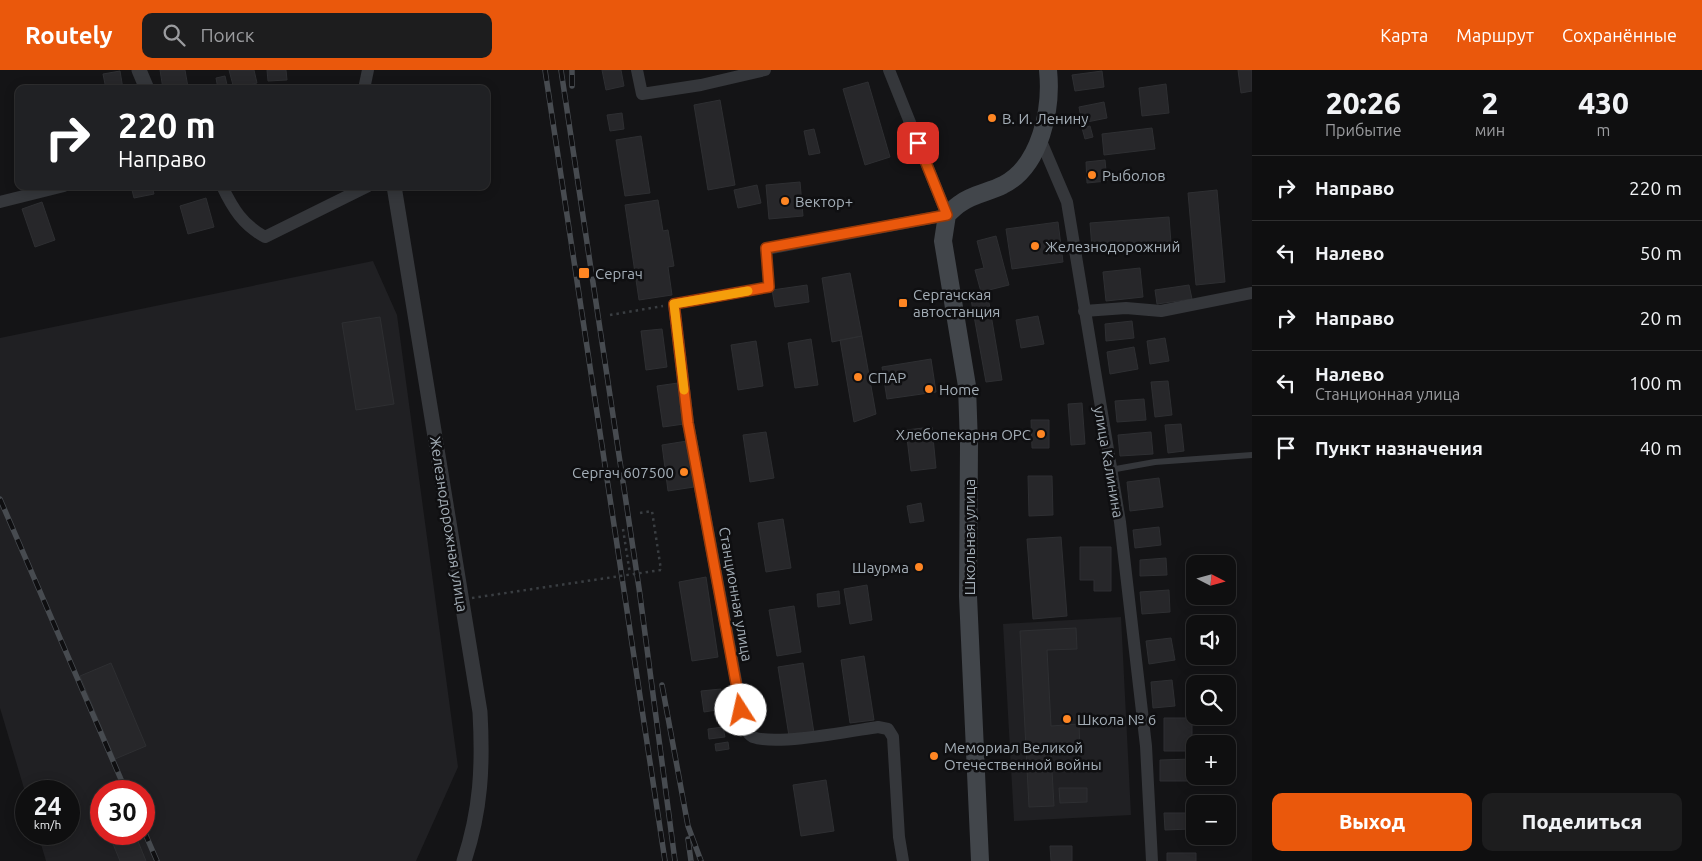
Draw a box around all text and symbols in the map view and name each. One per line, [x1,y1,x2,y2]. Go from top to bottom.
search box [142,13,492,58]
icon: search [160,21,188,49]
text: Routely [25,22,112,49]
text: Поиск [200,24,254,46]
text: Карта [1380,25,1428,45]
text: Маршрут [1456,25,1534,45]
text: Сохранённые [1562,25,1677,45]
text: 20:26 [1326,86,1401,120]
text: 2 [1481,86,1498,120]
text: 430 [1578,86,1629,120]
icon: right [35,105,100,170]
text: 220 m [118,105,216,145]
place label: В. И. Ленину [1002,110,1089,127]
marker: В. И. Ленину [986,112,998,124]
text: Прибытие [1325,121,1402,139]
text: мин [1475,121,1505,139]
text: m [1597,121,1610,139]
pin [897,122,939,164]
icon: arrive [904,129,932,157]
text: Направо [118,146,206,171]
place label: Рыболов [1102,167,1166,184]
marker: Рыболов [1086,169,1098,181]
icon: right [1272,174,1300,202]
text: Направо [1315,177,1395,199]
text: 220 m [1629,177,1682,199]
place label: Вектор+ [795,193,853,210]
marker: Вектор+ [779,195,791,207]
place label: Железнодорожний [1045,238,1180,255]
icon: left [1272,239,1300,267]
marker: Железнодорожний [1029,240,1041,252]
text: Налево [1315,242,1384,264]
text: 50 m [1640,242,1682,264]
place label: Сергач [595,265,643,282]
marker: Сергач [577,266,591,280]
place label: Сергачская автостанция [913,286,1000,320]
marker: Сергачская автостанция [897,297,909,309]
icon: right [1272,304,1300,332]
text: Направо [1315,307,1395,329]
text: 20 m [1640,307,1682,329]
text: Налево [1315,363,1384,385]
place label: СПАР [868,369,906,386]
icon: left [1272,369,1300,397]
marker: СПАР [852,371,864,383]
text: 100 m [1629,372,1682,394]
place label: Home [939,381,979,398]
marker: Home [923,383,935,395]
text: Станционная улица [1315,385,1460,403]
street label: улица Калинина [1091,405,1127,519]
place label: Хлебопекарня ОРС [896,426,1031,443]
marker: Хлебопекарня ОРС [1035,428,1047,440]
icon: arrive [1272,434,1300,462]
street label: Железнодорожная улица [427,435,471,613]
text: Пункт назначения [1315,437,1483,459]
text: 40 m [1640,437,1682,459]
place label: Сергач 607500 [572,464,674,481]
marker: Сергач 607500 [678,466,690,478]
street label: Школьная улица [961,479,978,595]
street label: Станционная улица [716,525,756,663]
north arrow [1186,555,1236,605]
map controls [1186,555,1236,845]
place label: Шаурма [852,559,909,576]
marker: Шаурма [913,561,925,573]
button: sound [1186,615,1236,665]
button: search [1186,675,1236,725]
position arrow [714,683,766,735]
place label: Школа № 6 [1077,711,1156,728]
marker: Школа № 6 [1061,713,1073,725]
button: + [1186,735,1236,785]
place label: Мемориал Великой Отечественной войны [944,739,1102,773]
marker: Мемориал Великой Отечественной войны [928,750,940,762]
speed limit sign: 30 [90,780,155,845]
text: 24 [33,792,62,820]
button: Выход [1272,793,1472,851]
button: Поделиться [1482,793,1682,851]
button: − [1186,795,1236,845]
text: km/h [34,818,61,831]

